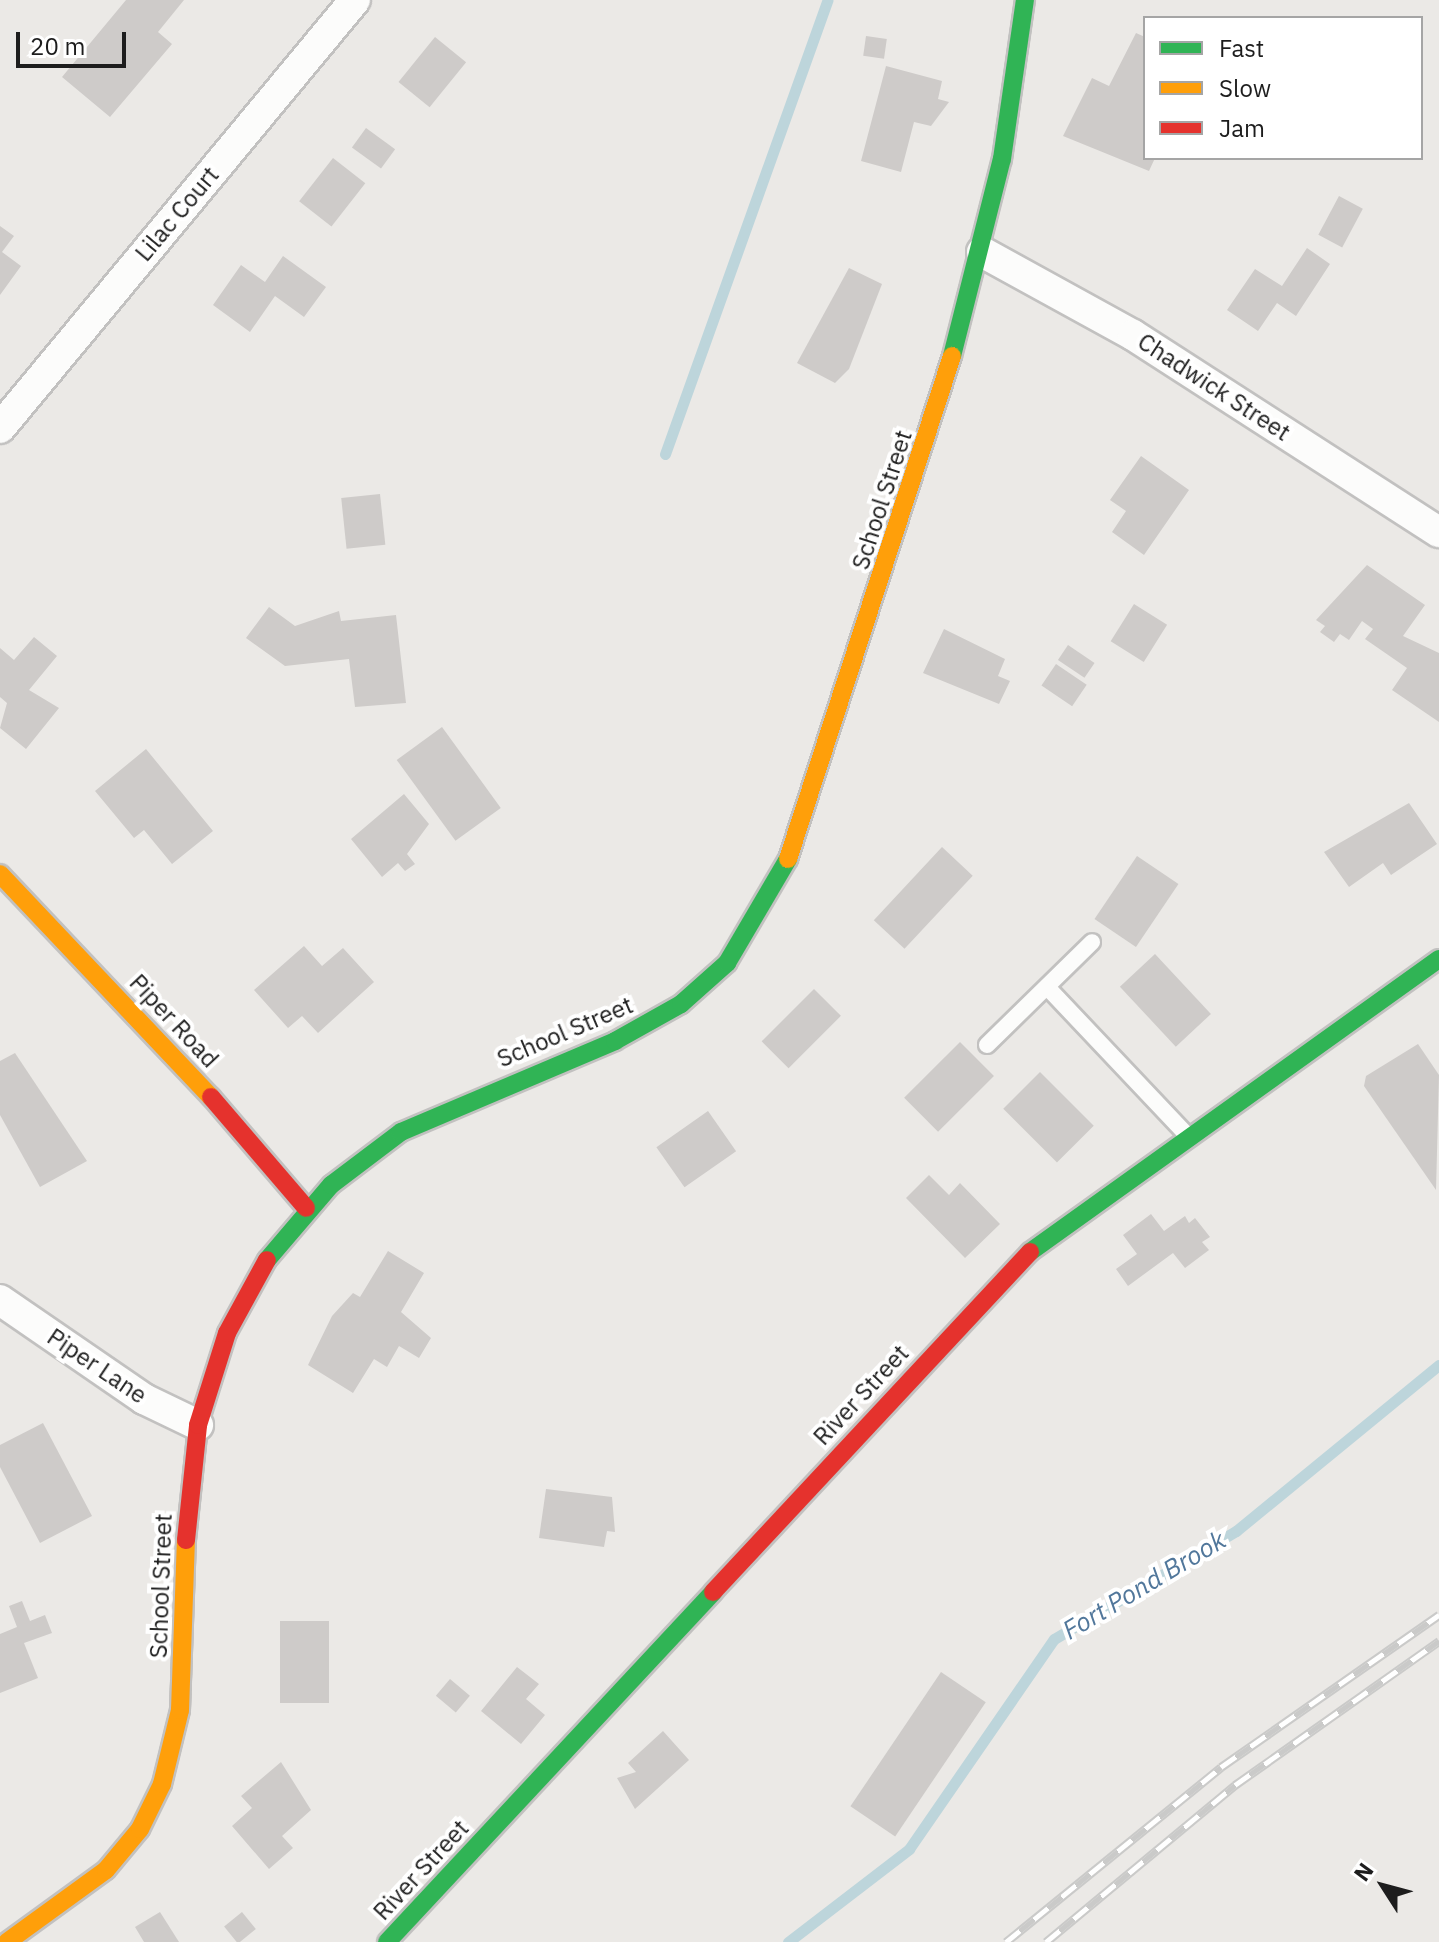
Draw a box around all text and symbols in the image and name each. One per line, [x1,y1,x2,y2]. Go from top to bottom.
scale bar [20,16,130,66]
legend [1143,16,1423,160]
text: 20 m [30,30,85,62]
text: Fast [1219,32,1264,64]
text: Slow [1219,72,1271,104]
text: Jam [1219,112,1265,144]
street label: Lilac Court [129,161,225,267]
street label: Chadwick Street [1132,327,1296,447]
street label: School Street [846,427,918,573]
street label: Piper Road [123,968,225,1074]
street label: School Street [493,991,637,1073]
street label: Piper Lane [42,1322,152,1410]
street label: River Street [807,1339,915,1451]
street label: School Street [144,1513,178,1659]
water label: Fort Pond Brook [1057,1524,1231,1646]
street label: River Street [367,1814,475,1926]
north arrow [1343,1846,1423,1926]
text: N [1347,1857,1380,1887]

